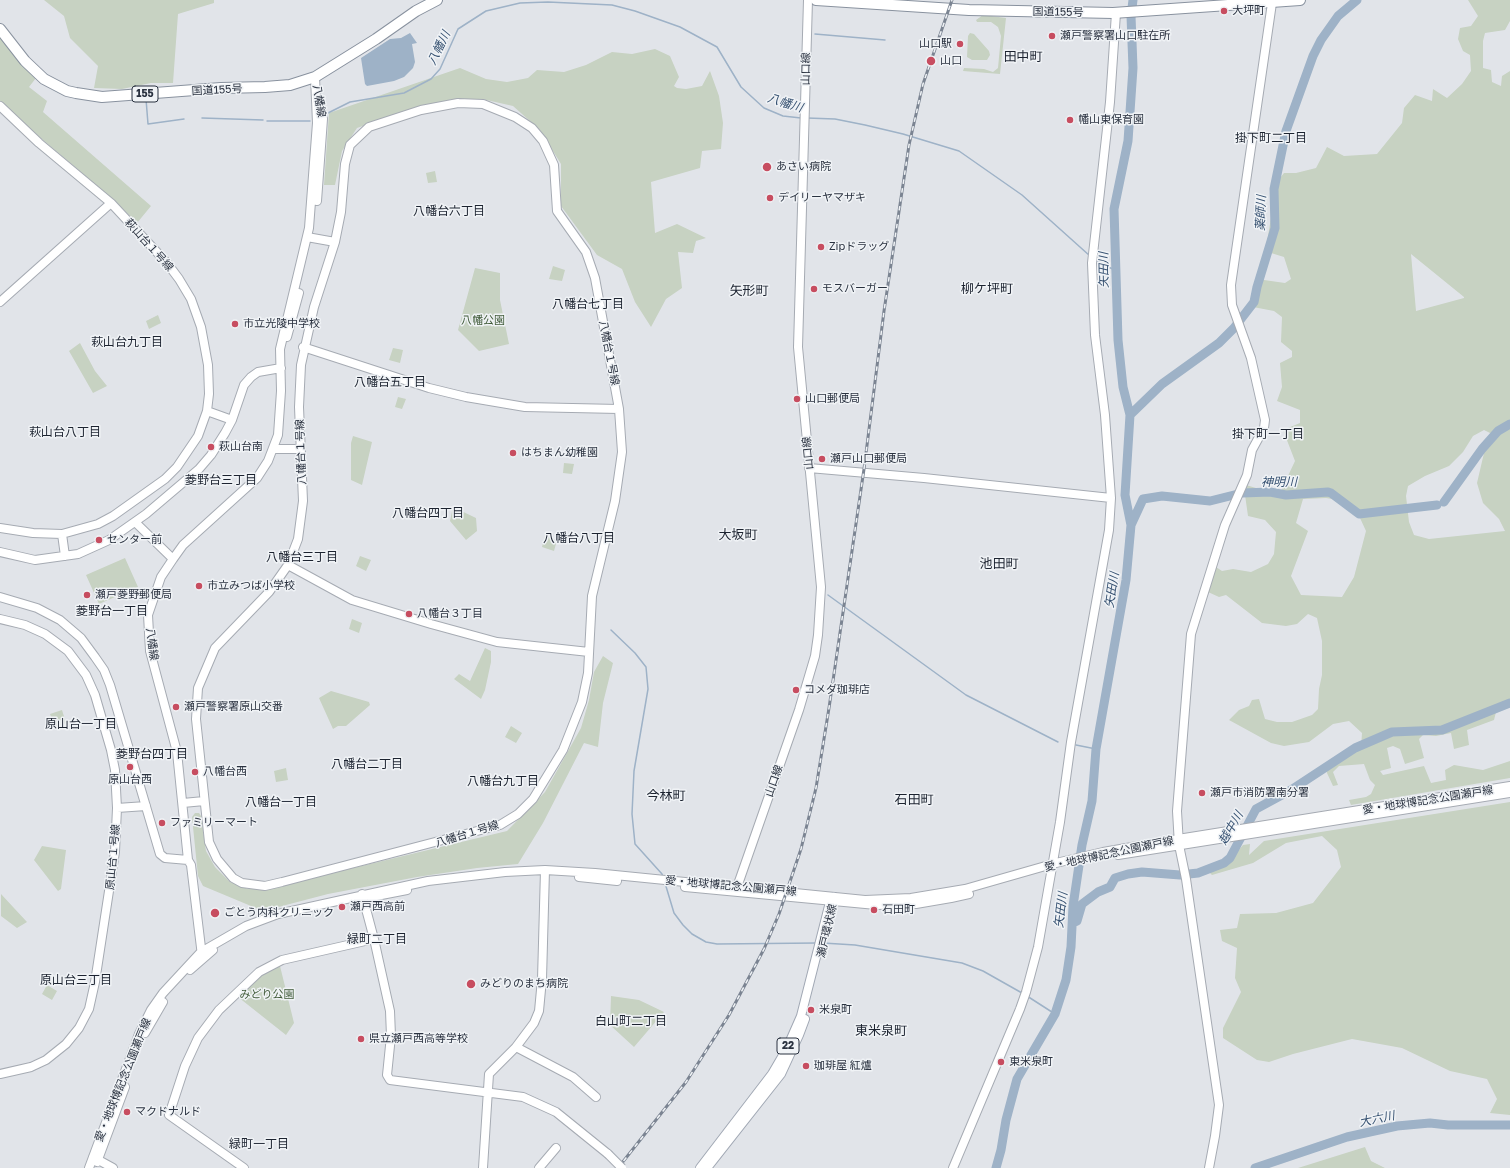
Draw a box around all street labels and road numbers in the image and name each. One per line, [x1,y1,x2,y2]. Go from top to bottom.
street label: 国道155号 [1032,5,1084,19]
street label: 山口線 [799,52,813,86]
street label: 国道155号 [191,82,243,98]
street label: 八幡線 [310,84,328,118]
road number: 155 [132,86,158,102]
street label: 萩山台１号線 [122,216,176,274]
street label: 八幡台１号線 [596,319,622,387]
street label: 八幡台１号線 [293,419,309,485]
street label: 山口線 [800,436,816,470]
street label: 八幡線 [143,627,161,661]
street label: 山口線 [762,763,786,799]
street label: 愛・地球博記念公園瀬戸線 [1362,783,1494,817]
street label: 八幡台１号線 [434,818,500,850]
street label: 原山台１号線 [104,824,122,890]
street label: 愛・地球博記念公園瀬戸線 [1043,834,1175,874]
street label: 愛・地球博記念公園瀬戸線 [665,874,797,898]
street label: 瀬戸環状線 [814,903,840,959]
street label: 愛・地球博記念公園瀬戸線 [92,1016,154,1144]
road number: 22 [777,1038,799,1054]

